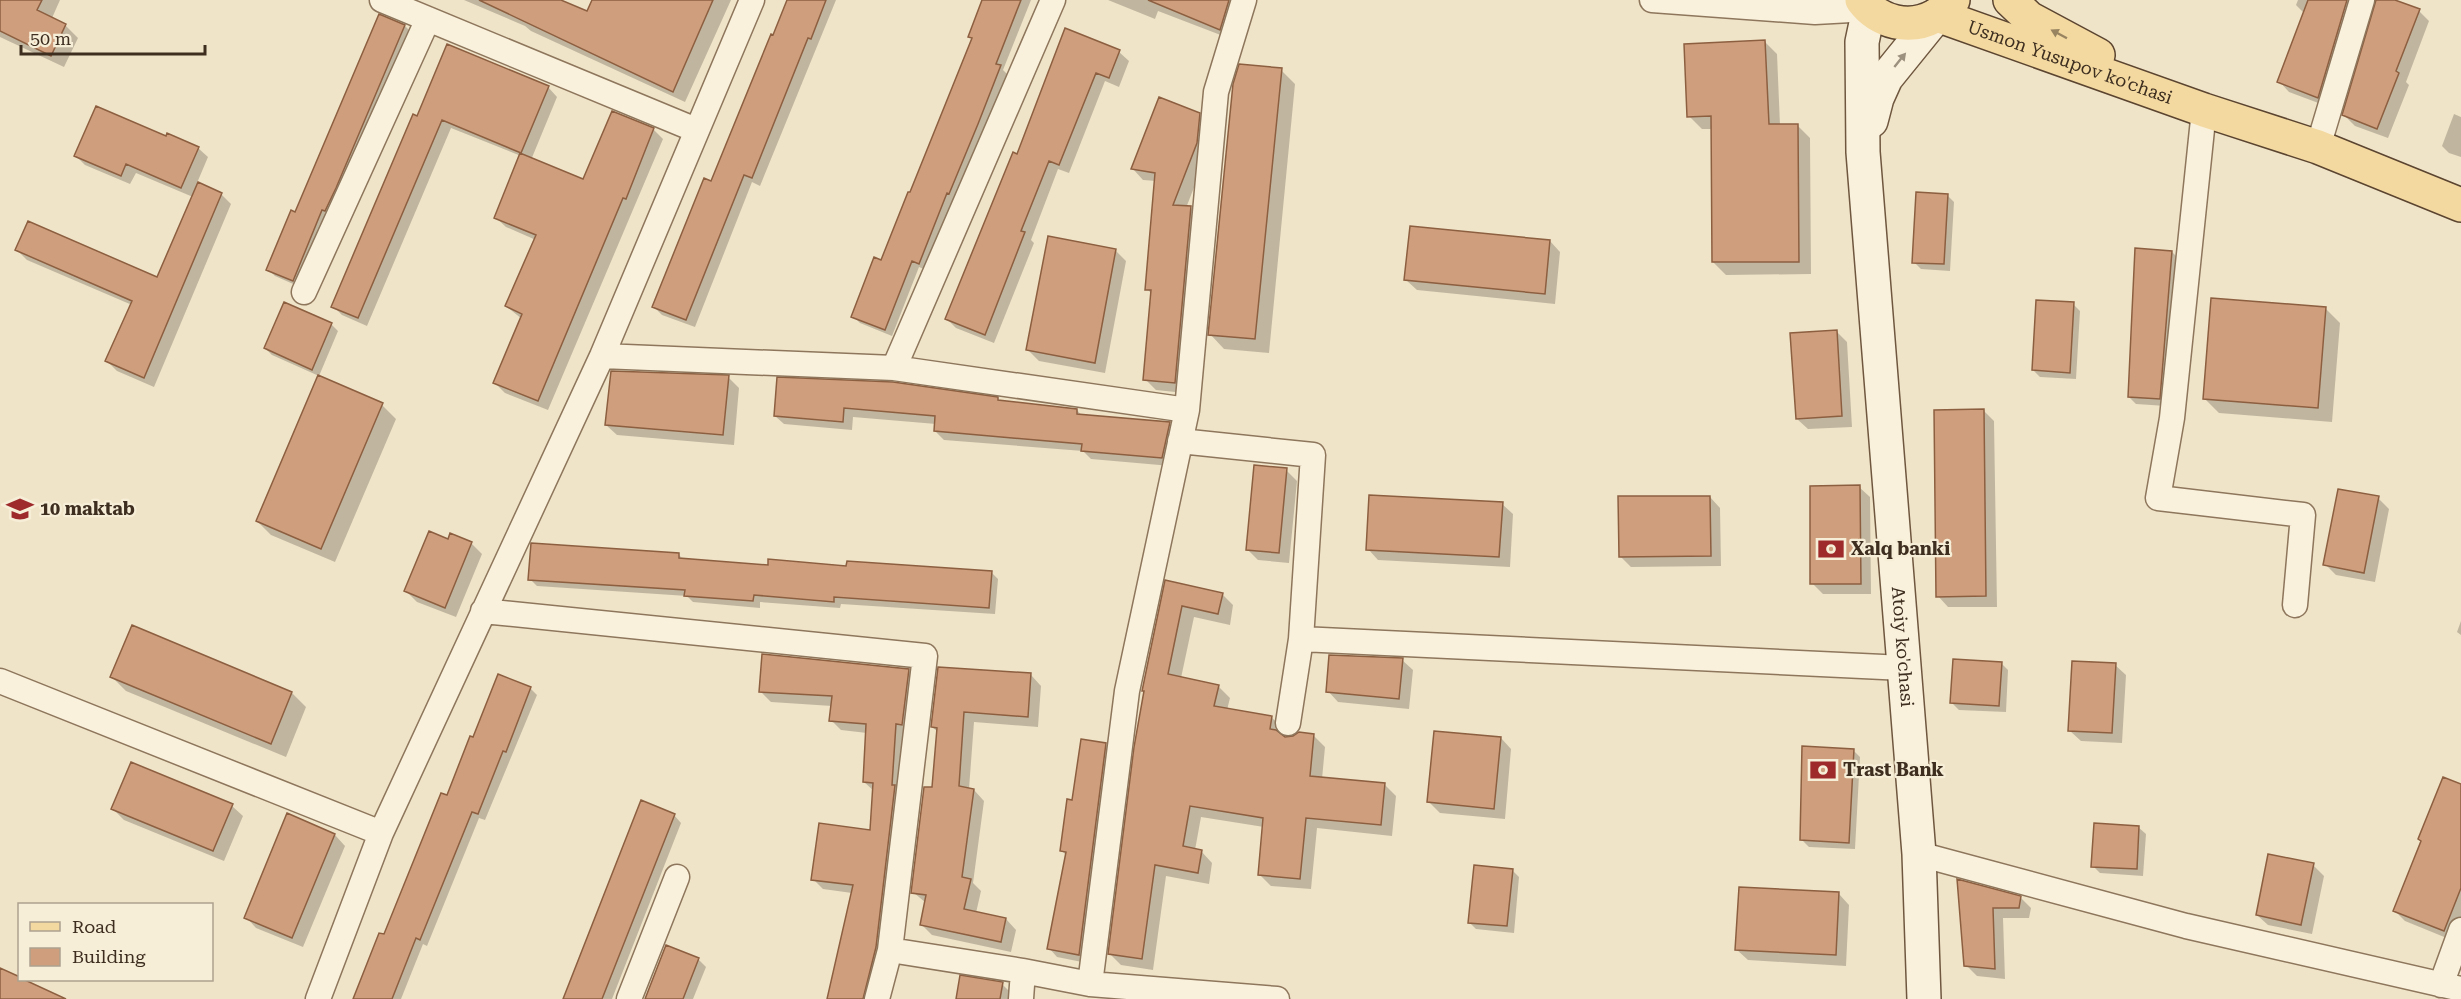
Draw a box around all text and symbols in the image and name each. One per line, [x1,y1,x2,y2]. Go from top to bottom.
street label: Usmon Yusupov ko'chasi [1965,16,2176,108]
scale bar [21,18,206,56]
text: 50 m [30,28,71,49]
one-way arrow [2050,29,2067,39]
one-way arrow [1893,52,1906,68]
school or university icon: 10 maktab [5,494,35,524]
place label: 10 maktab [40,498,135,519]
bank icon: Xalq banki [1816,534,1846,564]
place label: Xalq banki [1851,538,1950,559]
street label: Atoiy ko'chasi [1888,586,1918,708]
bank icon: Trast Bank [1808,755,1838,785]
place label: Trast Bank [1843,759,1944,780]
legend [18,903,213,981]
text: Road [72,916,117,937]
text: Building [72,946,146,967]

